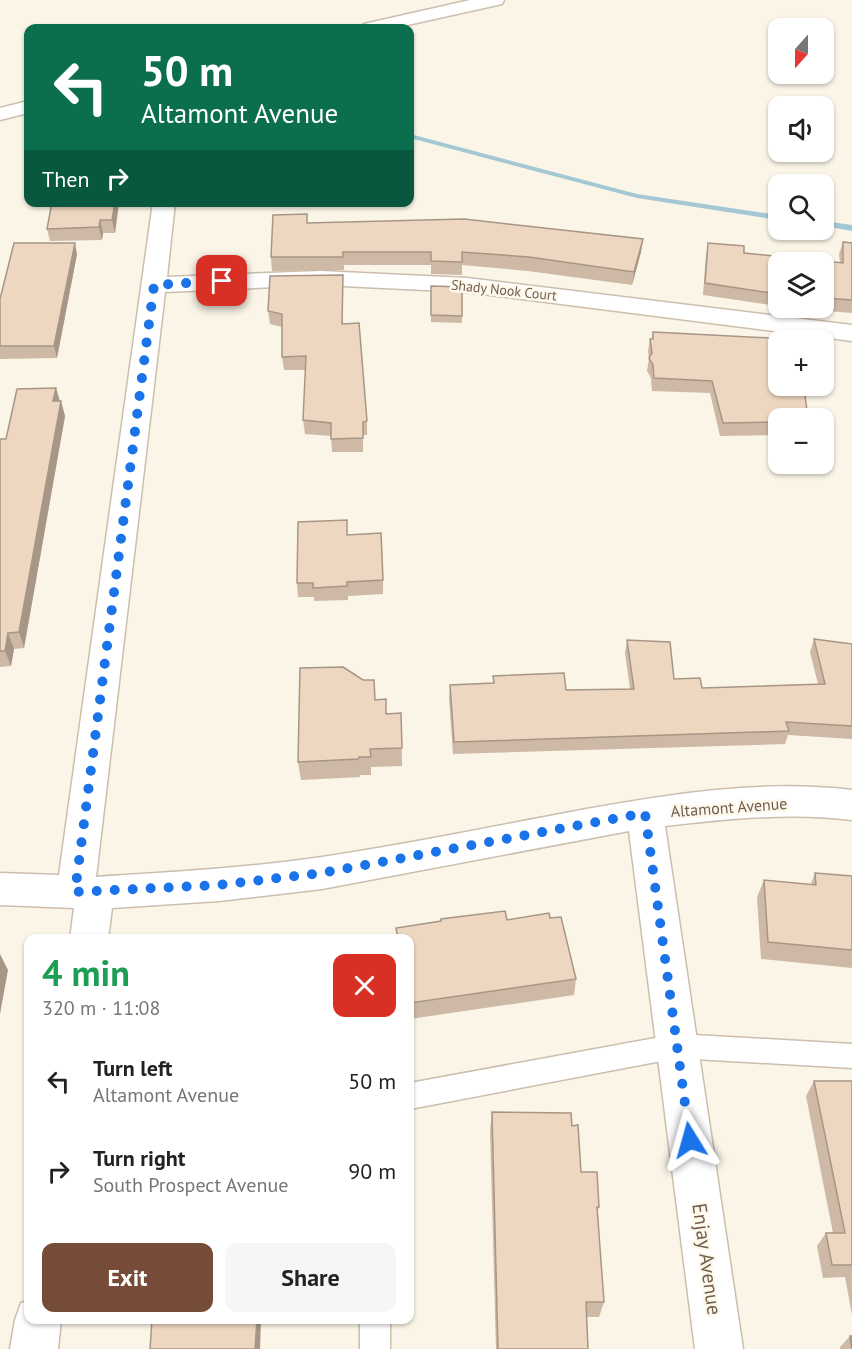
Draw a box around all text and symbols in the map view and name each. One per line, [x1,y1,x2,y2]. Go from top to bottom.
north arrow [768,18,834,84]
map controls [768,18,834,474]
text: 50 m [141,43,233,98]
icon: left [42,48,120,126]
text: Altamont Avenue [141,96,338,130]
button: sound [768,96,834,162]
icon: right [101,162,134,195]
text: Then [42,165,89,193]
button: search [768,174,834,240]
button: layers [768,252,834,318]
pin [196,255,247,306]
icon: arrive [205,264,238,297]
street label: Shady Nook Court [450,275,558,305]
button: + [768,330,834,396]
button: − [768,408,834,474]
street label: Altamont Avenue [670,793,788,821]
text: 4 min [42,949,130,996]
button: close [333,954,396,1017]
text: 320 m · 11:08 [42,995,160,1021]
text: Turn left [93,1054,173,1082]
icon: left [42,1065,75,1098]
text: 50 m [348,1067,396,1095]
text: Altamont Avenue [93,1082,239,1108]
position arrow [658,1108,722,1172]
text: Turn right [93,1144,185,1172]
icon: right [42,1155,75,1188]
text: 90 m [348,1157,396,1185]
text: South Prospect Avenue [93,1172,288,1198]
street label: Enjay Avenue [686,1201,728,1317]
button: Exit [42,1243,213,1312]
button: Share [225,1243,396,1312]

